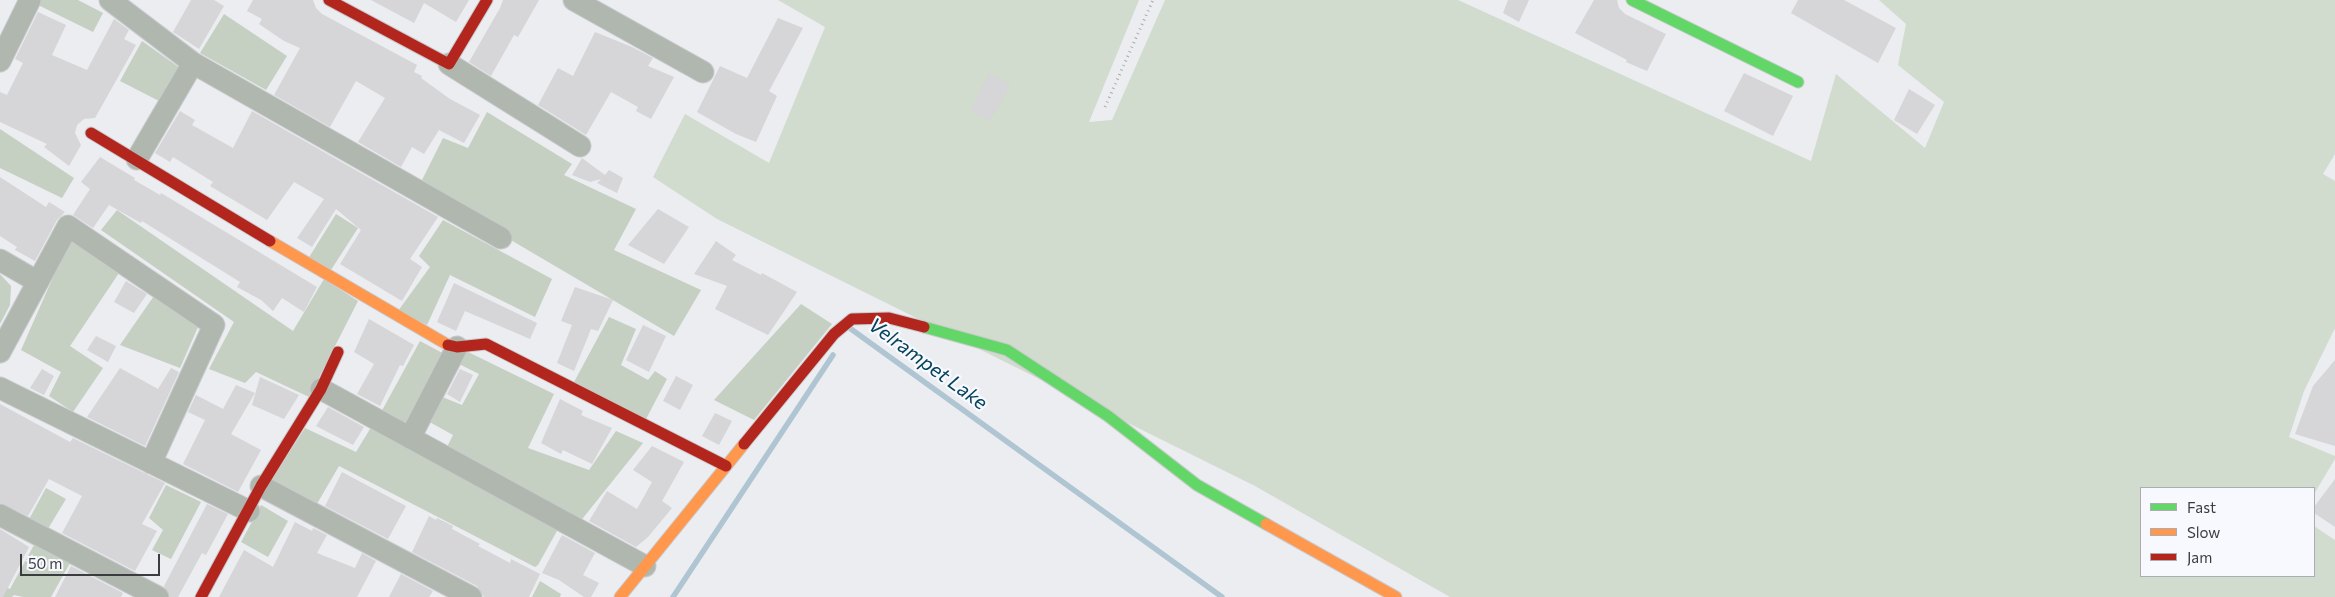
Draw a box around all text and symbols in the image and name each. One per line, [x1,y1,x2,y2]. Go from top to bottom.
water label: Velrampet Lake [864,313,992,415]
legend [2140,487,2315,577]
text: Fast [2187,498,2216,516]
text: Slow [2187,523,2220,541]
scale bar [22,544,162,576]
text: Jam [2187,548,2212,566]
text: 50 m [28,554,62,572]

